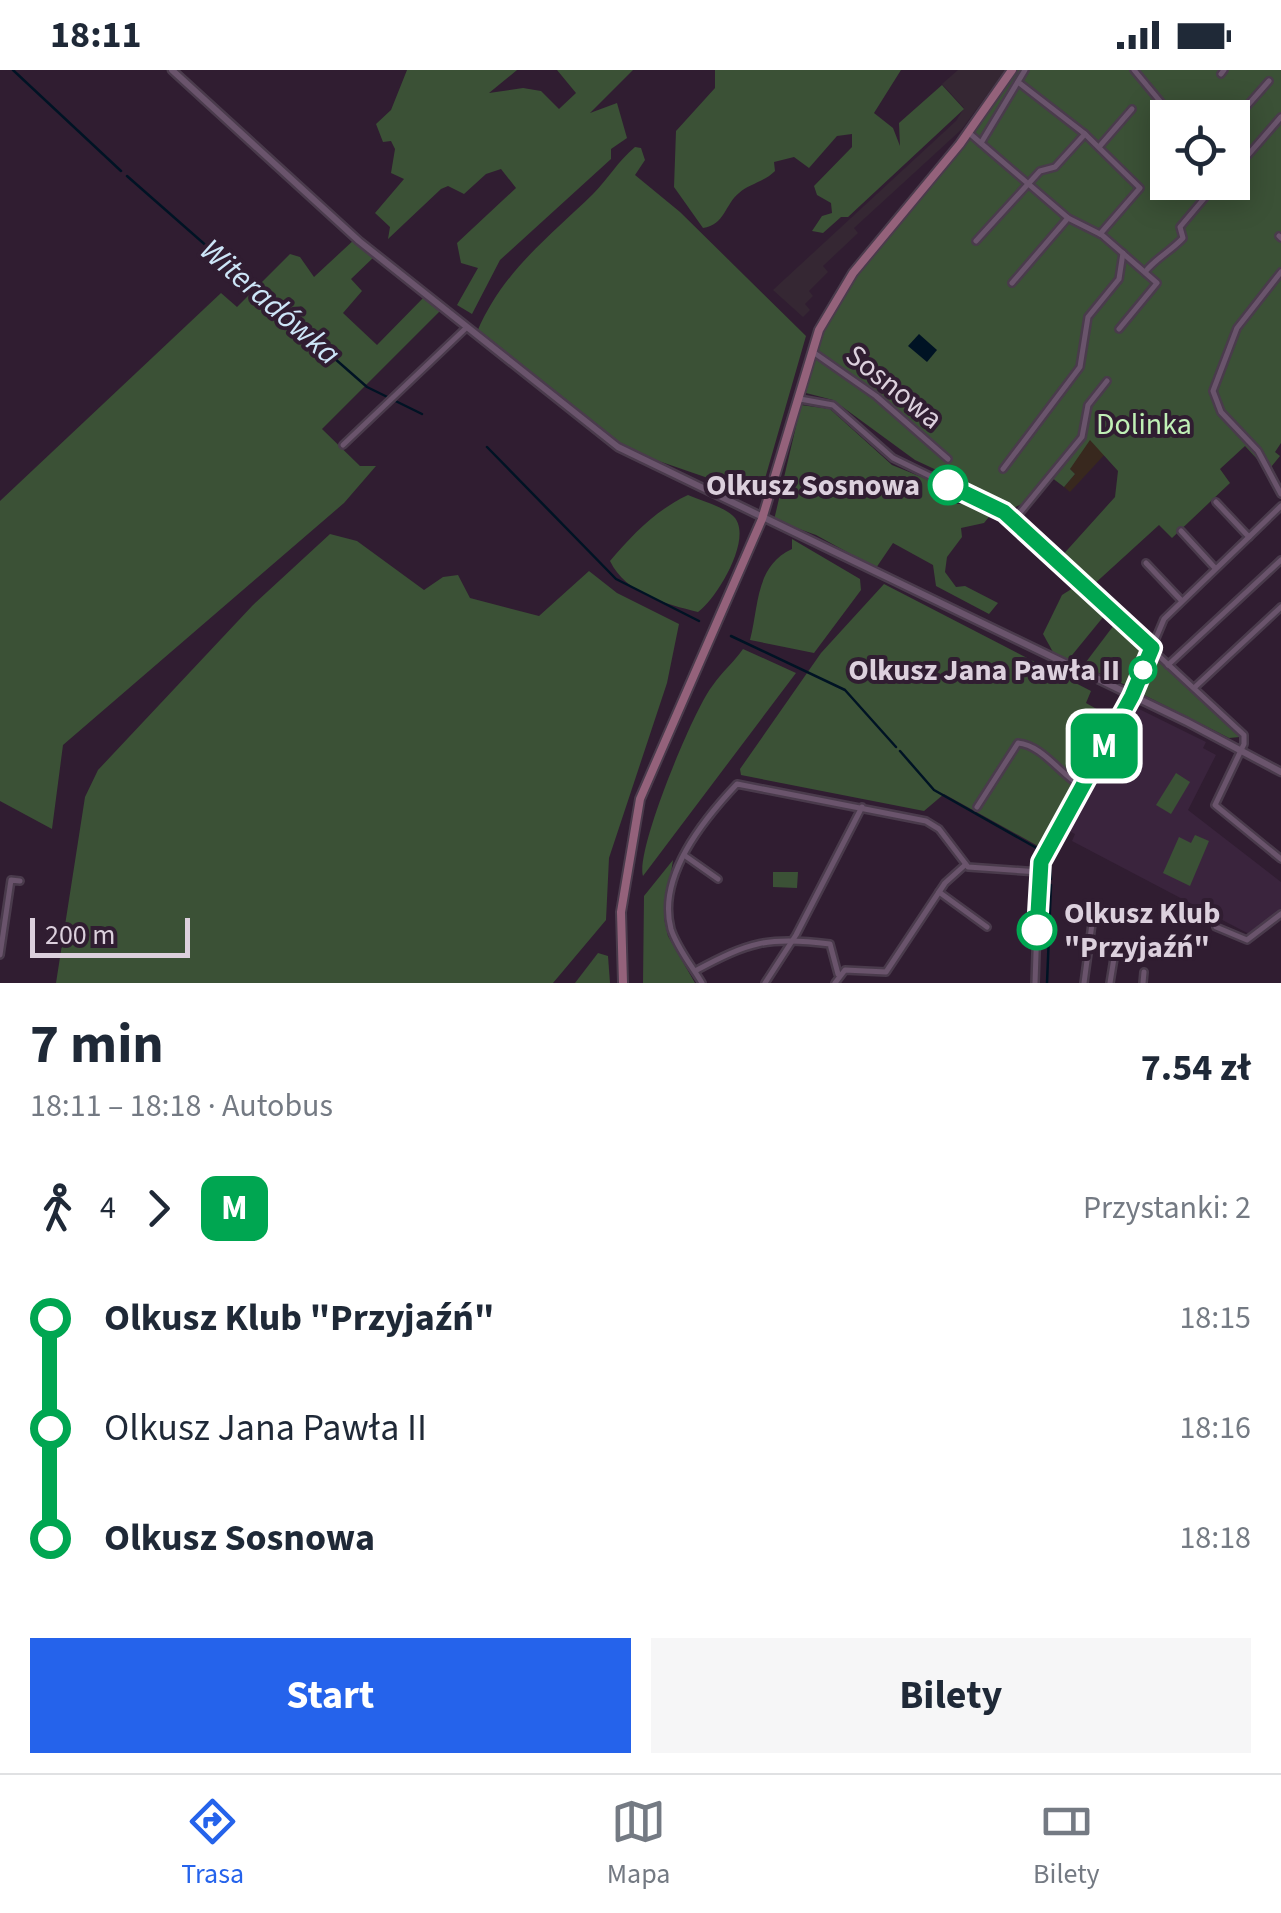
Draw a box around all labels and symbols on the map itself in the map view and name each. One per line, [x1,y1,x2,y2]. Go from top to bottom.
water label: Witeradówka [190,228,350,376]
street label: Sosnowa [836,335,952,439]
park label: Dolinka [1096,403,1192,446]
place label: Olkusz Sosnowa [706,464,920,507]
marker: Olkusz Sosnowa [929,466,967,504]
place label: Olkusz Jana Pawła II [848,649,1120,692]
marker: Olkusz Jana Pawła II [1130,657,1156,683]
line badge: M [1072,714,1136,778]
place label: Olkusz Klub "Przyjaźń" [1064,892,1220,969]
marker: Olkusz Klub "Przyjaźń" [1018,911,1056,949]
scale bar [30,913,190,958]

